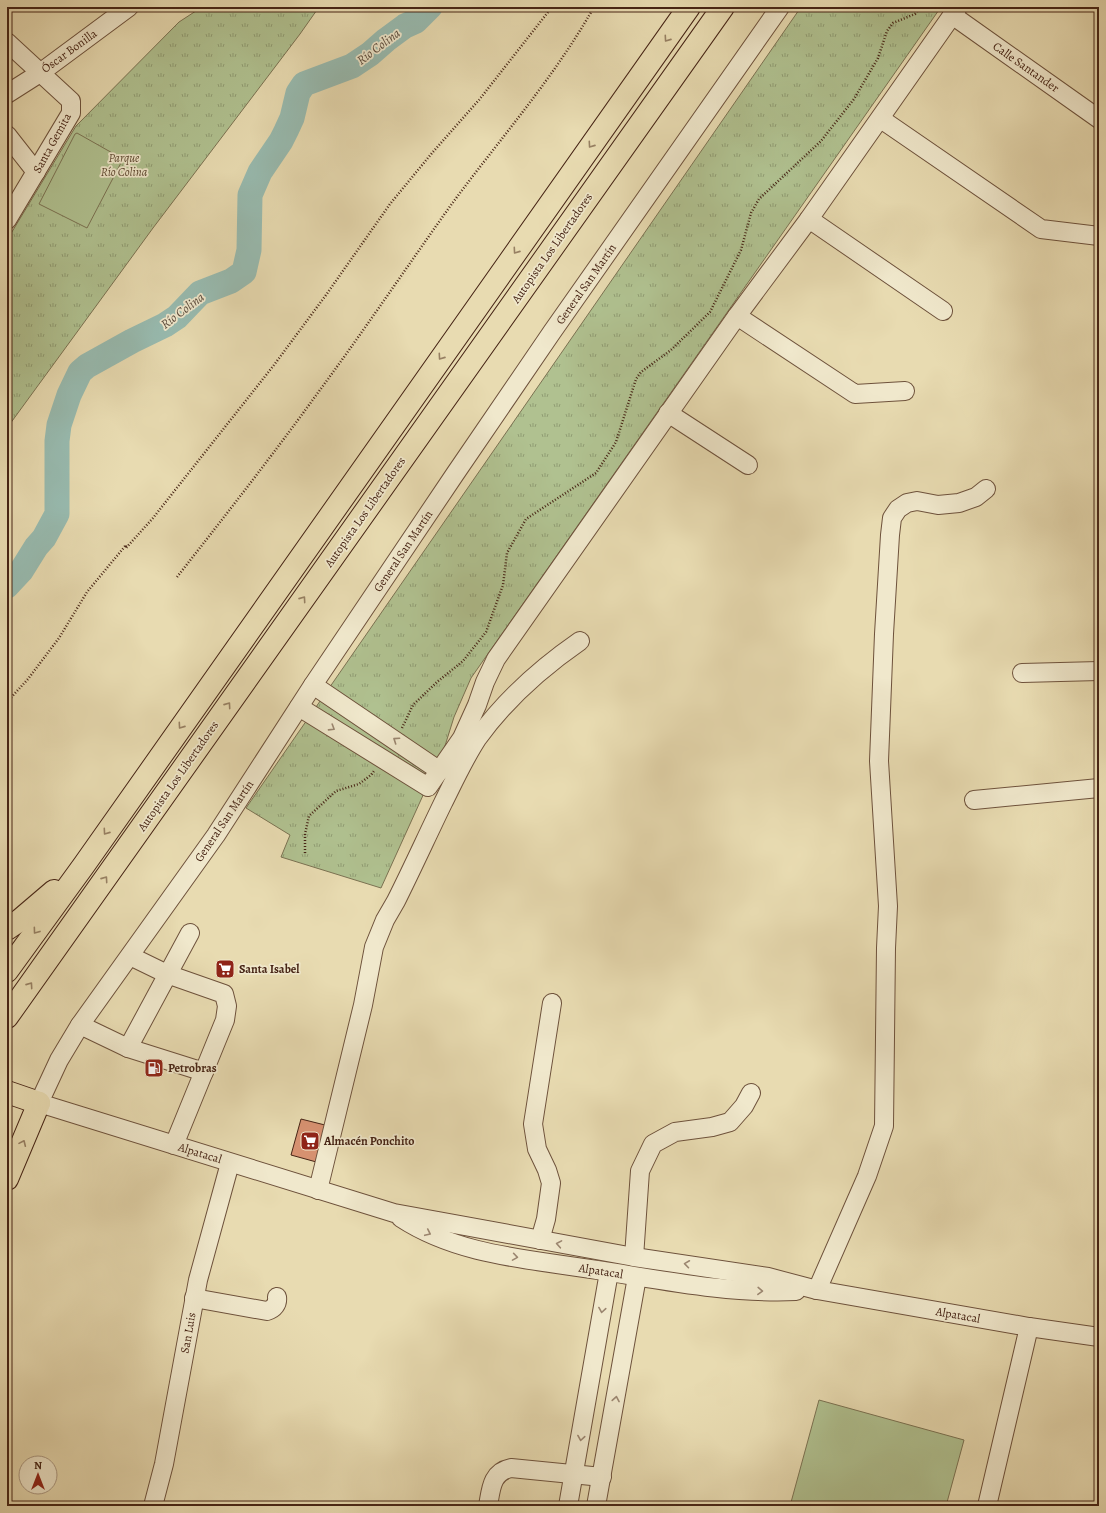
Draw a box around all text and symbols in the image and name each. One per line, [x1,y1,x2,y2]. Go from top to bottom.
water label: Río Colina [353,24,404,68]
street label: Óscar Bonilla [38,25,100,77]
one-way arrow [664,35,672,42]
street label: Calle Santander [990,38,1063,96]
street label: Santa Gemita [29,110,75,176]
one-way arrow [589,141,596,148]
park label: Parque Río Colina [101,150,148,180]
street label: Autopista Los Libertadores [507,190,596,307]
street label: General San Martín [552,240,620,328]
one-way arrow [513,247,521,254]
water label: Río Colina [157,288,208,332]
one-way arrow [438,353,446,360]
street label: Autopista Los Libertadores [320,454,409,571]
street label: General San Martín [370,507,437,595]
one-way arrow [298,596,305,603]
one-way arrow [223,702,230,709]
street label: Autopista Los Libertadores [133,718,222,835]
one-way arrow [178,722,186,729]
one-way arrow [328,723,335,730]
one-way arrow [393,737,400,745]
street label: General San Martín [191,777,258,865]
one-way arrow [104,828,111,835]
one-way arrow [100,877,107,884]
one-way arrow [34,926,41,933]
supermarket icon: Santa Isabel [214,958,236,980]
place label: Santa Isabel [239,961,300,977]
one-way arrow [25,983,32,990]
fuel station icon: Petrobras [143,1057,165,1079]
place label: Petrobras [168,1060,217,1076]
supermarket icon: Almacén Ponchito [299,1130,321,1152]
place label: Almacén Ponchito [323,1133,415,1149]
street label: Alpatacal [175,1139,224,1167]
one-way arrow [18,1140,26,1147]
one-way arrow [423,1228,431,1236]
one-way arrow [556,1240,562,1249]
one-way arrow [512,1252,518,1261]
street label: Alpatacal [577,1259,624,1282]
one-way arrow [684,1260,690,1269]
one-way arrow [757,1287,763,1295]
street label: Alpatacal [934,1303,981,1327]
one-way arrow [598,1307,607,1313]
street label: San Luis [177,1311,200,1355]
one-way arrow [611,1396,619,1402]
one-way arrow [577,1435,586,1441]
north arrow [18,1455,58,1495]
text: N [34,1458,42,1473]

